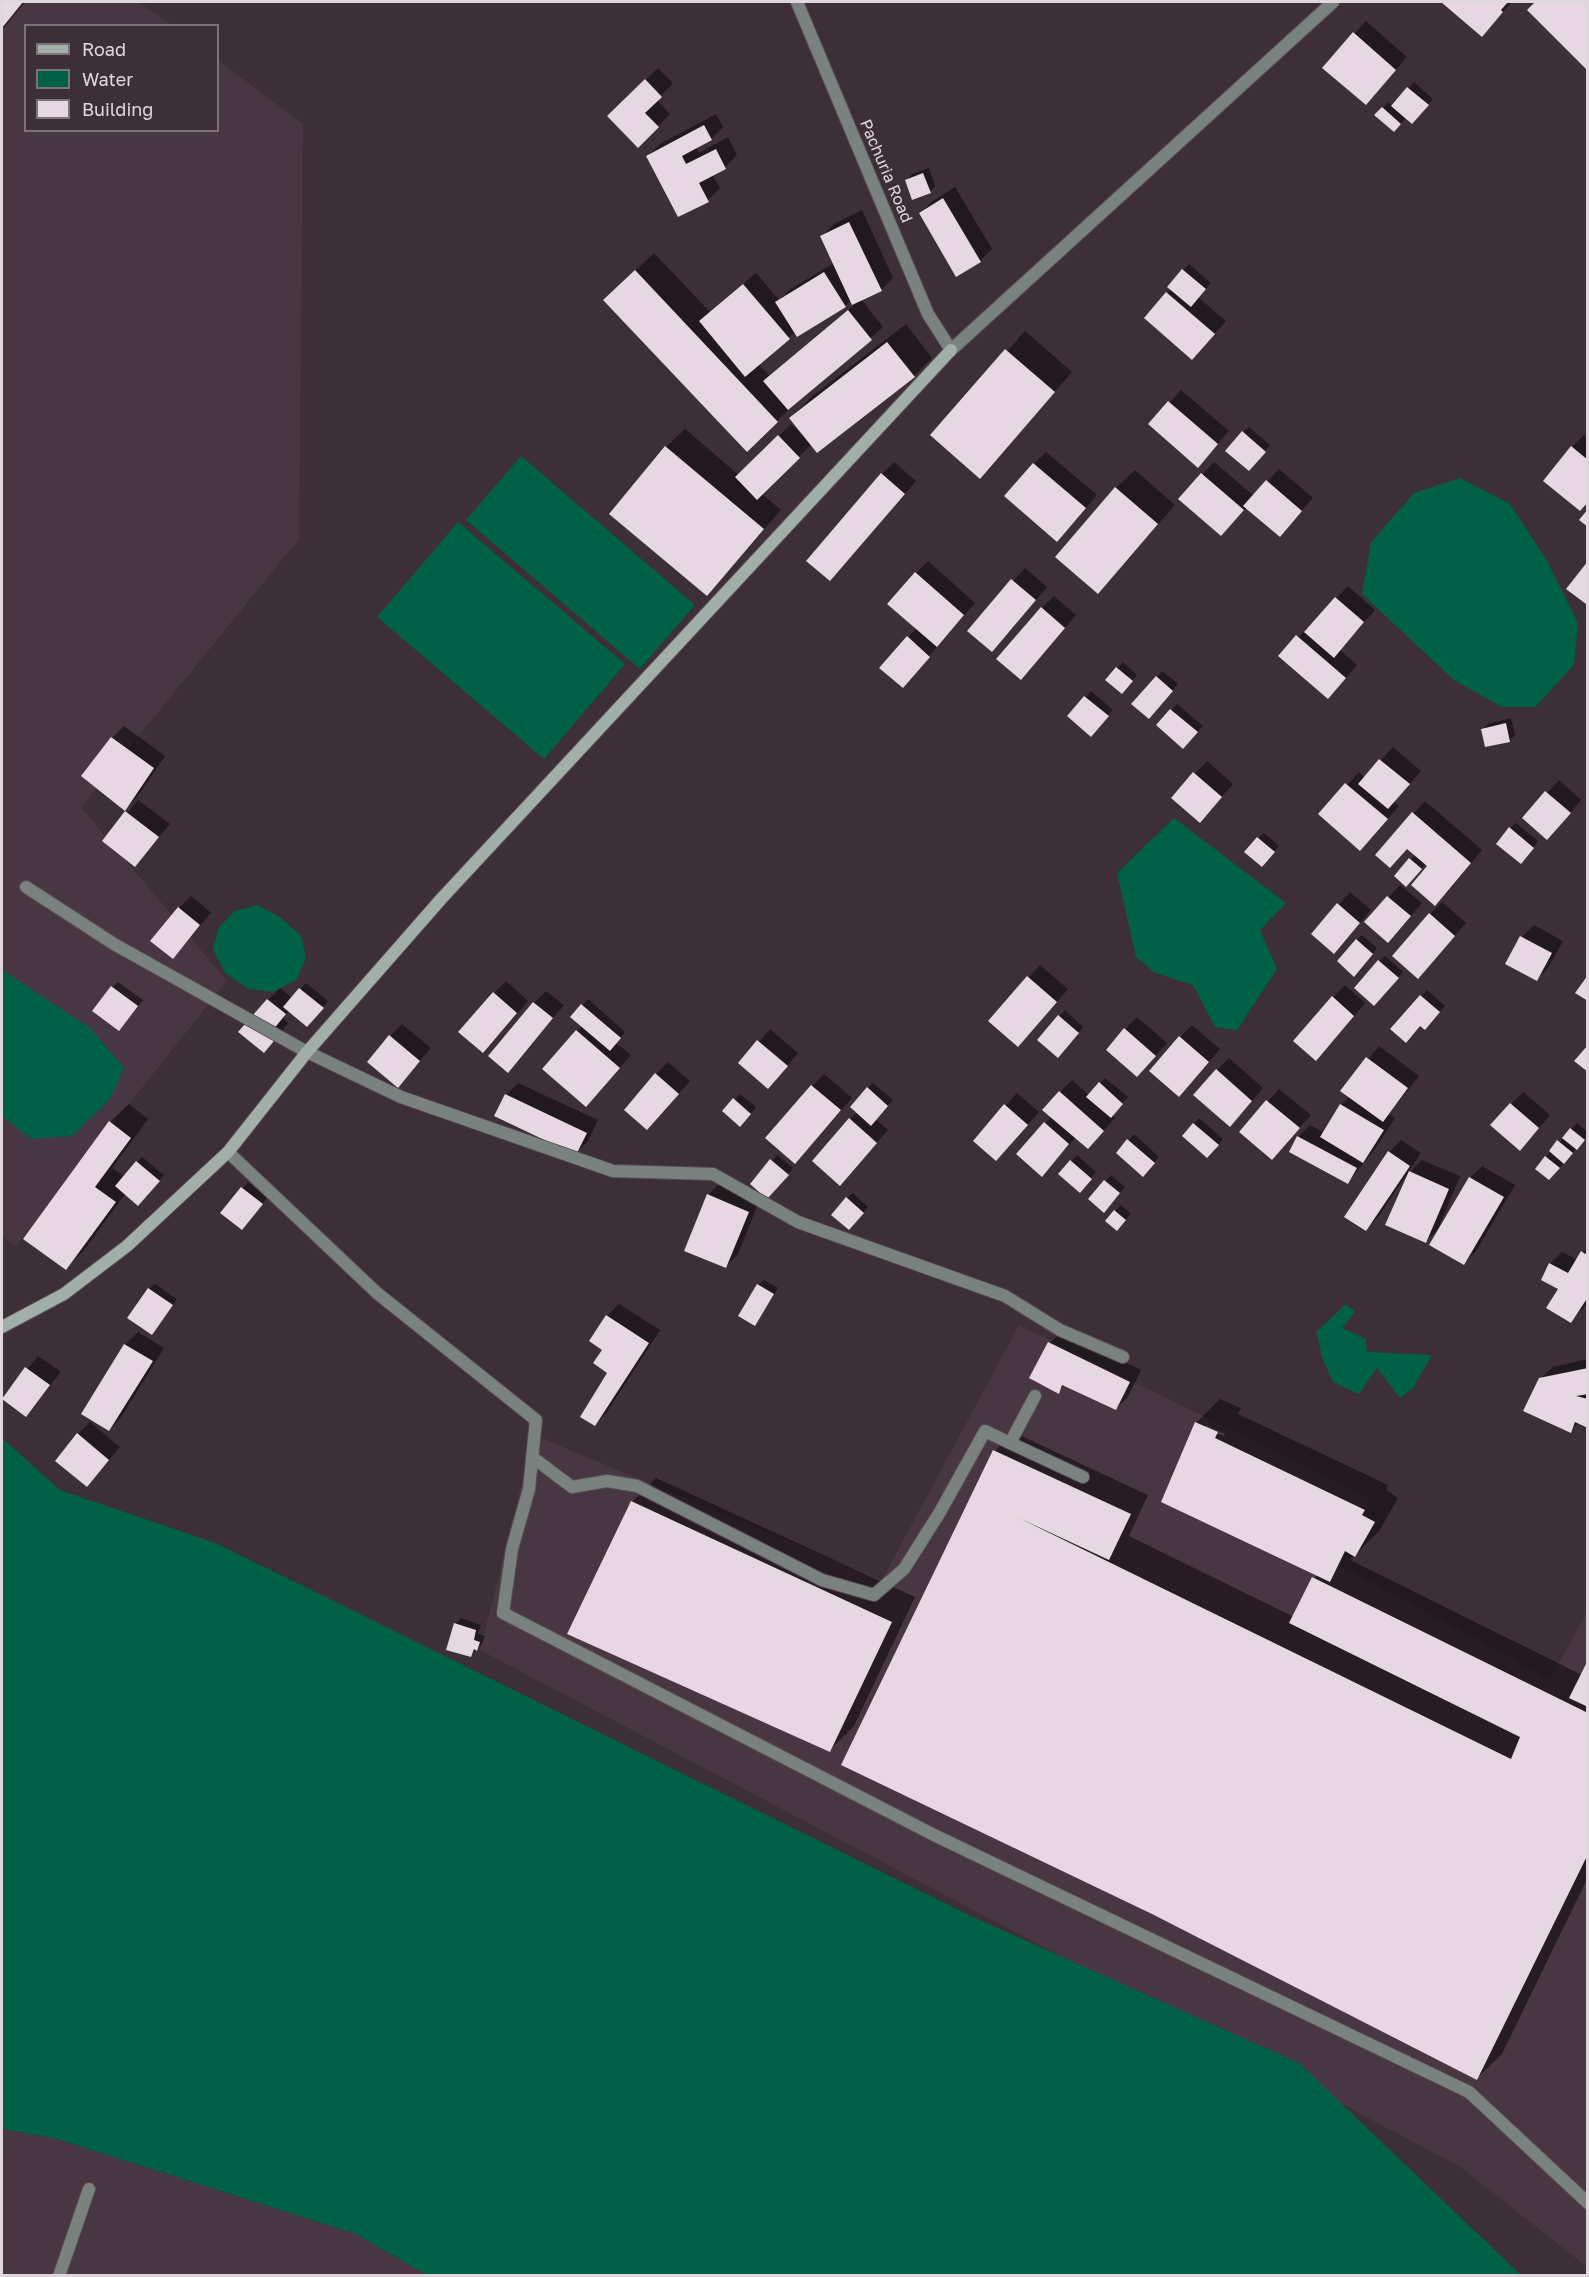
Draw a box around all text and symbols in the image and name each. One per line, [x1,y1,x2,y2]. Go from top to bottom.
legend [24,24,219,132]
text: Road [82,38,126,60]
text: Water [82,68,133,90]
text: Building [82,98,153,120]
street label: Pachuria Road [856,116,916,226]

